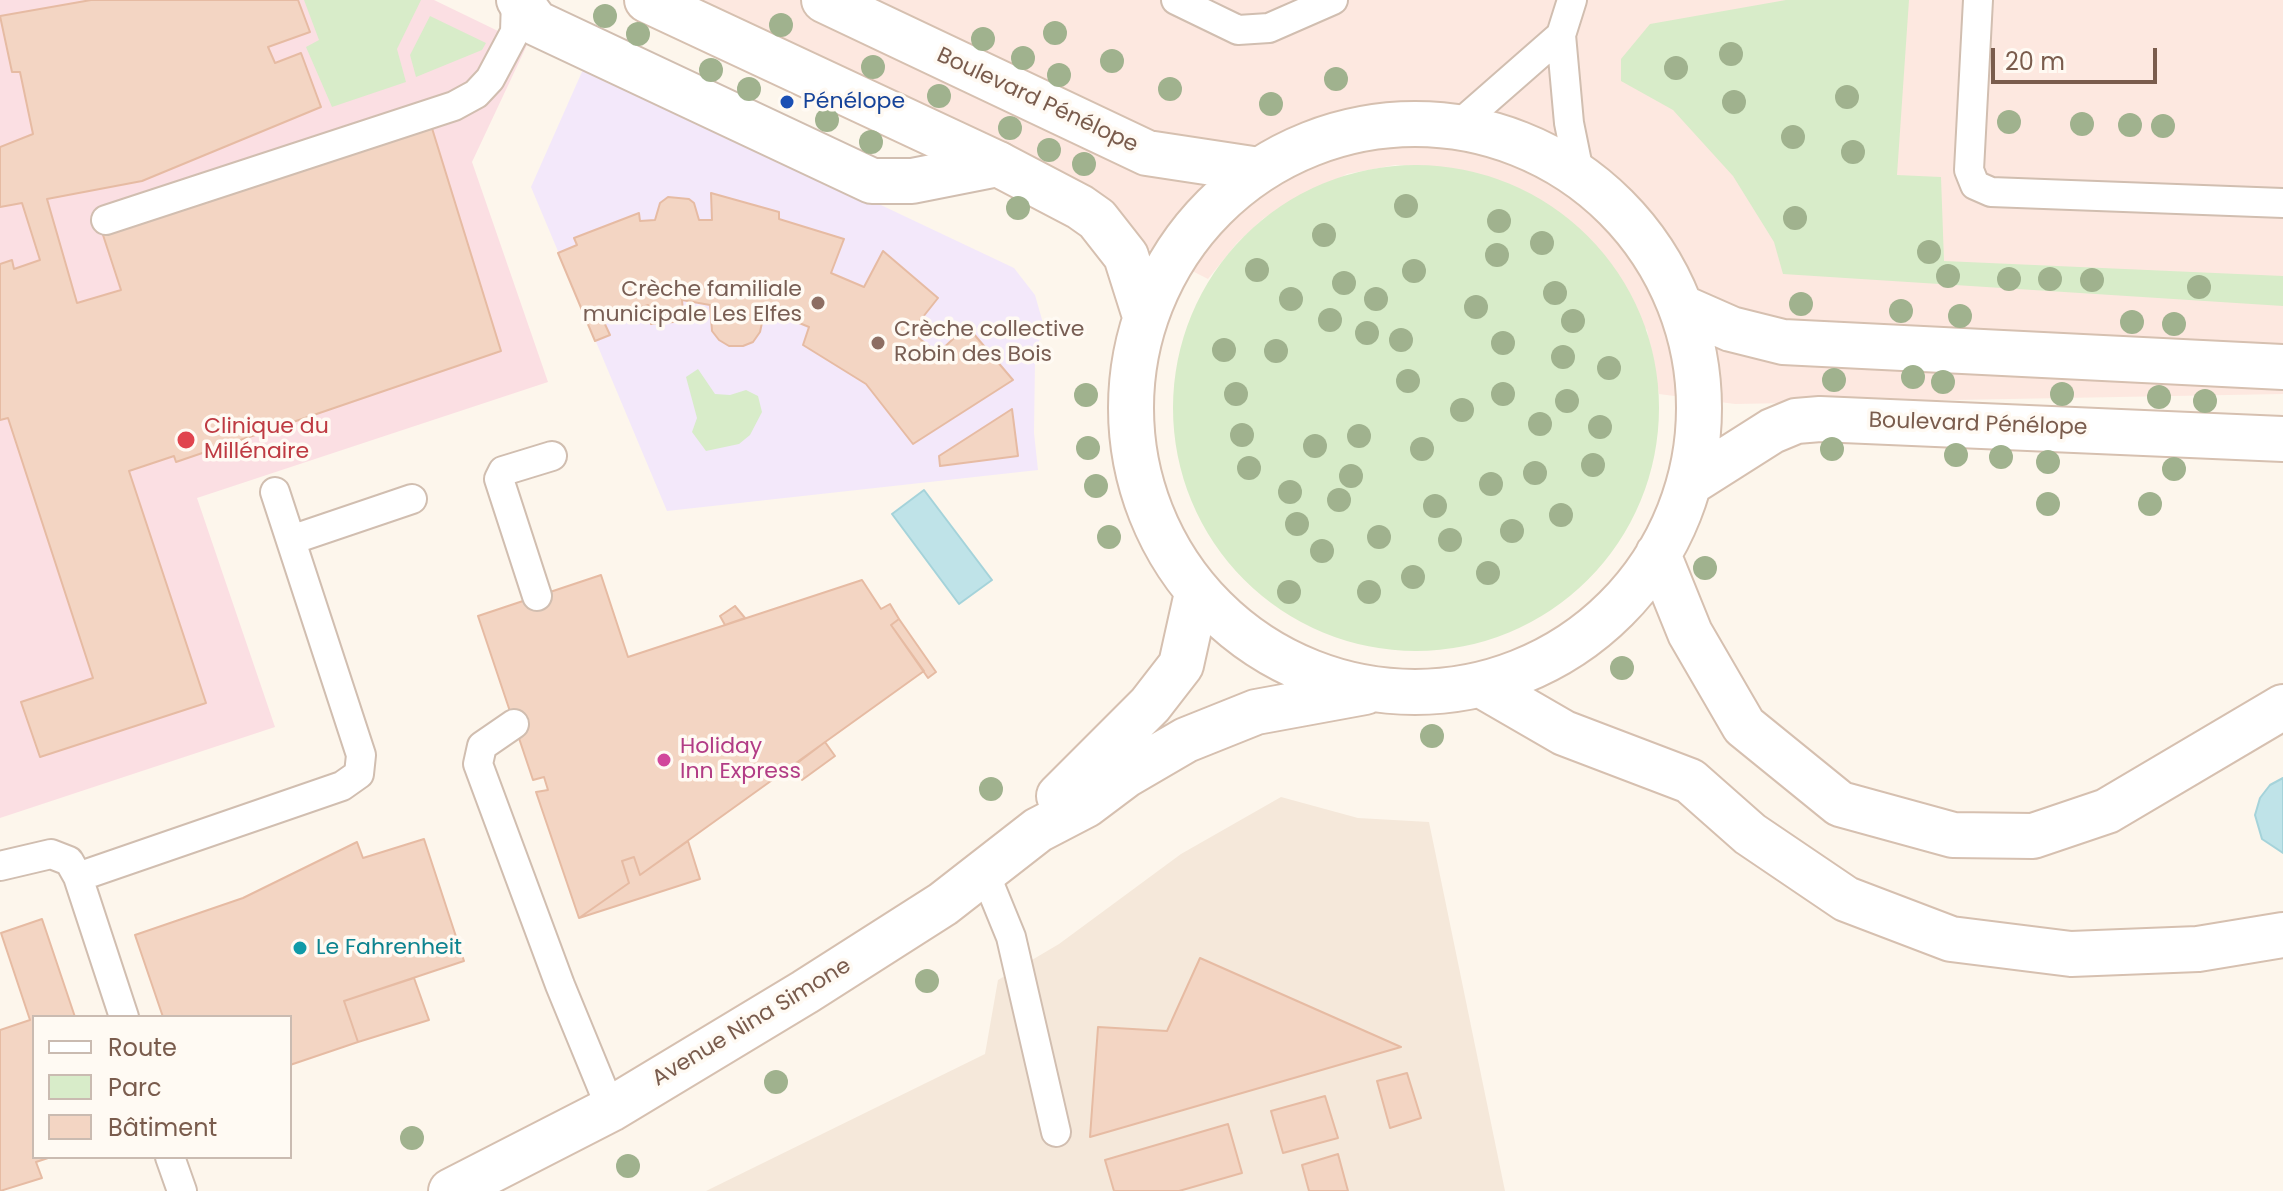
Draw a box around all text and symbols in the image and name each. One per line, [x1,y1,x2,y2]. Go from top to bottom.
scale bar [1995,32,2161,82]
street label: Boulevard Pénélope [932,43,1142,159]
text: 20 m [2005,45,2065,78]
place label: Pénélope [803,89,905,115]
marker: Pénélope [778,93,796,111]
place label: Crèche familiale municipale Les Elfes [583,277,802,328]
marker: Crèche familiale municipale Les Elfes [809,294,827,312]
place label: Crèche collective Robin des Bois [894,317,1084,368]
marker: Crèche collective Robin des Bois [869,334,887,352]
street label: Boulevard Pénélope [1868,408,2088,442]
place label: Clinique du Millénaire [204,414,329,466]
marker: Clinique du Millénaire [175,429,197,451]
place label: Holiday Inn Express [680,734,801,786]
marker: Holiday Inn Express [655,751,673,769]
place label: Le Fahrenheit [316,935,462,961]
marker: Le Fahrenheit [291,939,309,957]
street label: Avenue Nina Simone [648,953,856,1093]
legend [32,1015,292,1159]
text: Route [108,1031,177,1064]
text: Parc [108,1071,162,1104]
text: Bâtiment [108,1111,217,1144]

